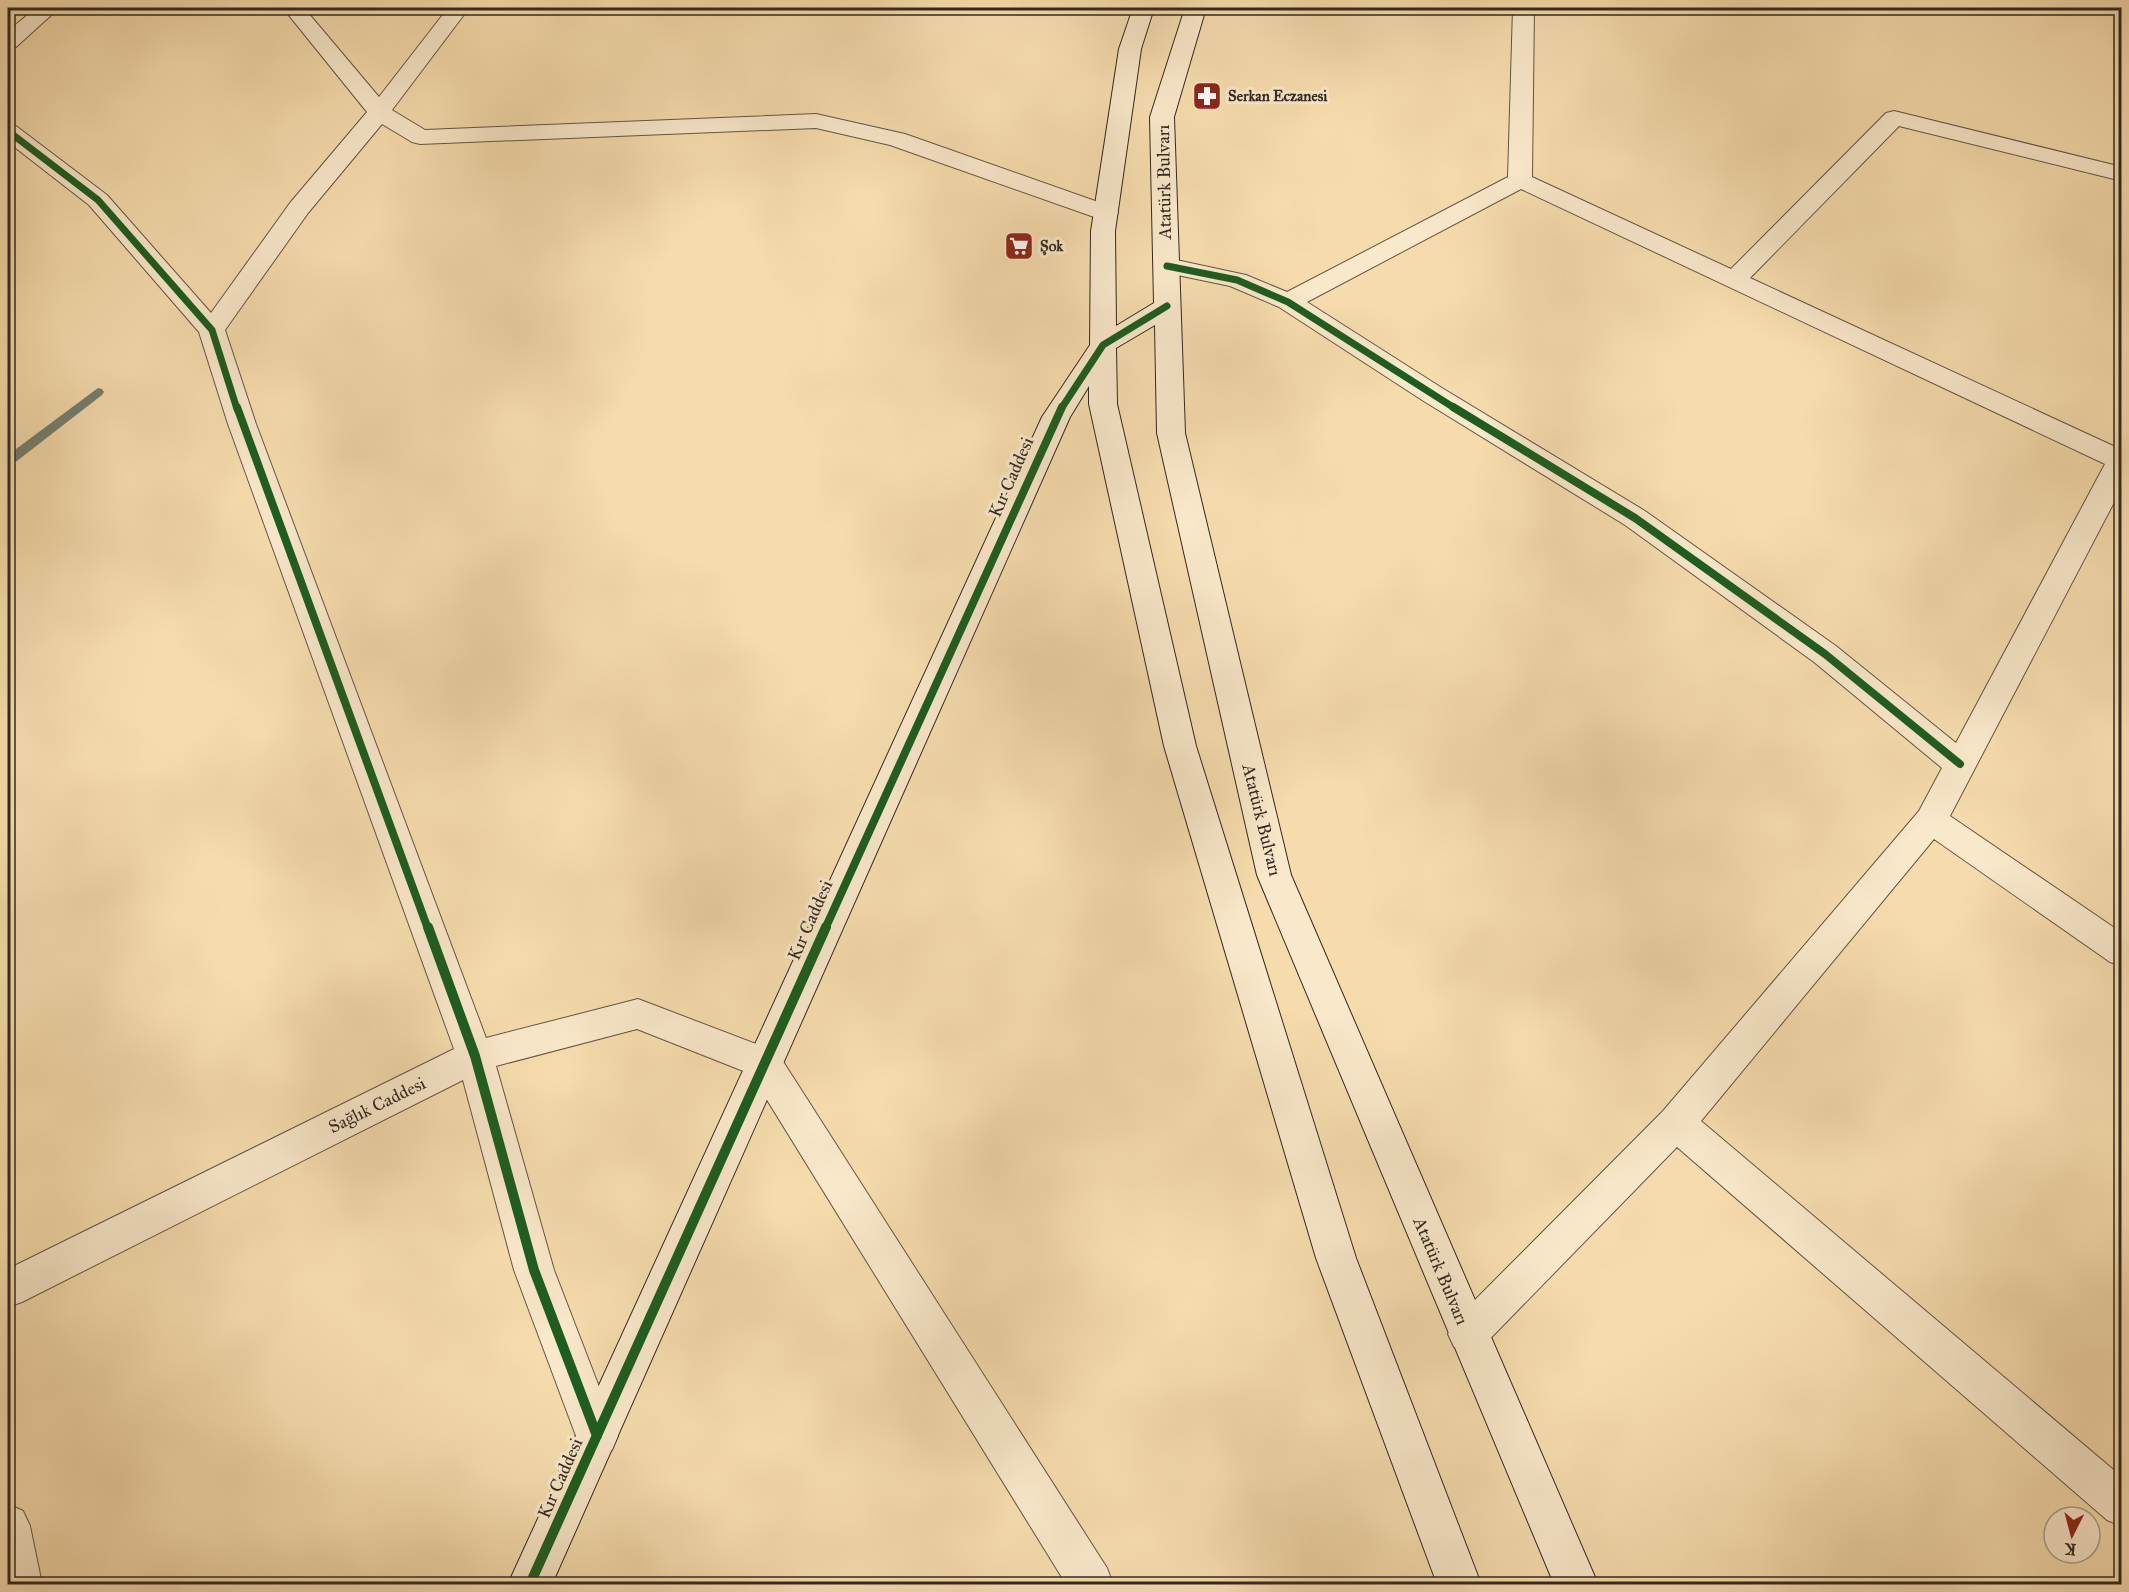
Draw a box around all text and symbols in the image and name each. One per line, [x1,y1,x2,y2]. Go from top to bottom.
pharmacy icon: Serkan Eczanesi [1191,80,1223,112]
place label: Serkan Eczanesi [1228,87,1328,105]
street label: Atatürk Bulvarı [1152,124,1176,241]
supermarket icon: Şok [1003,230,1035,262]
place label: Şok [1040,237,1064,256]
street label: Kır Caddesi [984,434,1038,520]
street label: Atatürk Bulvarı [1237,761,1287,878]
street label: Kır Caddesi [783,877,837,963]
street label: Sağlık Caddesi [325,1072,430,1139]
street label: Atatürk Bulvarı [1408,1213,1474,1328]
street label: Kır Caddesi [533,1435,587,1521]
north arrow [2042,1505,2102,1565]
text: K [2063,1539,2077,1559]

